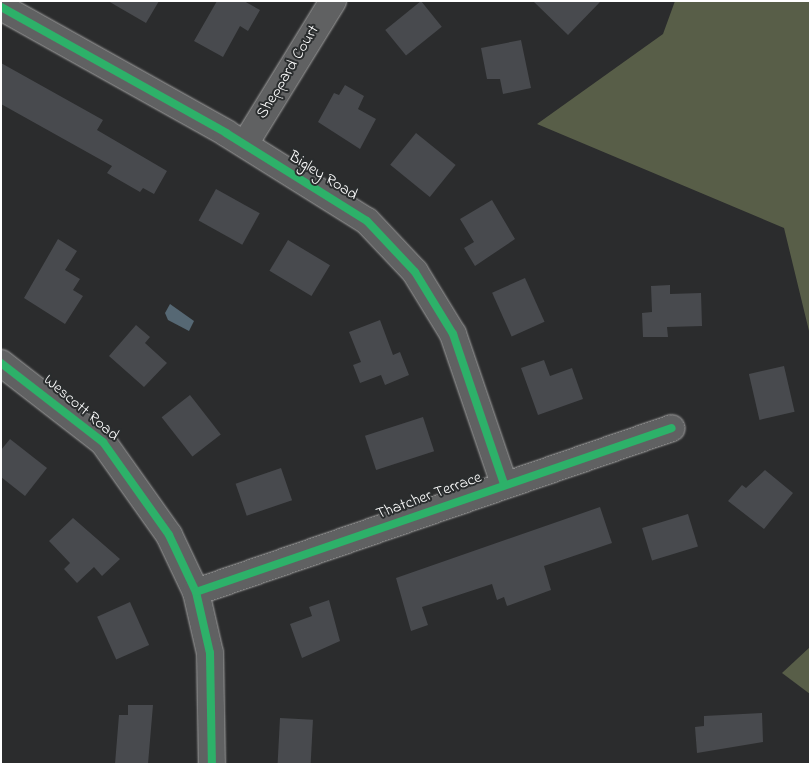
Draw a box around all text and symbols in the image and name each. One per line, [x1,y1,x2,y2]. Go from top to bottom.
street label: Sheppard Court [253,22,323,122]
street label: Bigley Road [285,147,361,205]
street label: Wescott Road [39,371,123,445]
street label: Thatcher Terrace [374,468,484,524]

